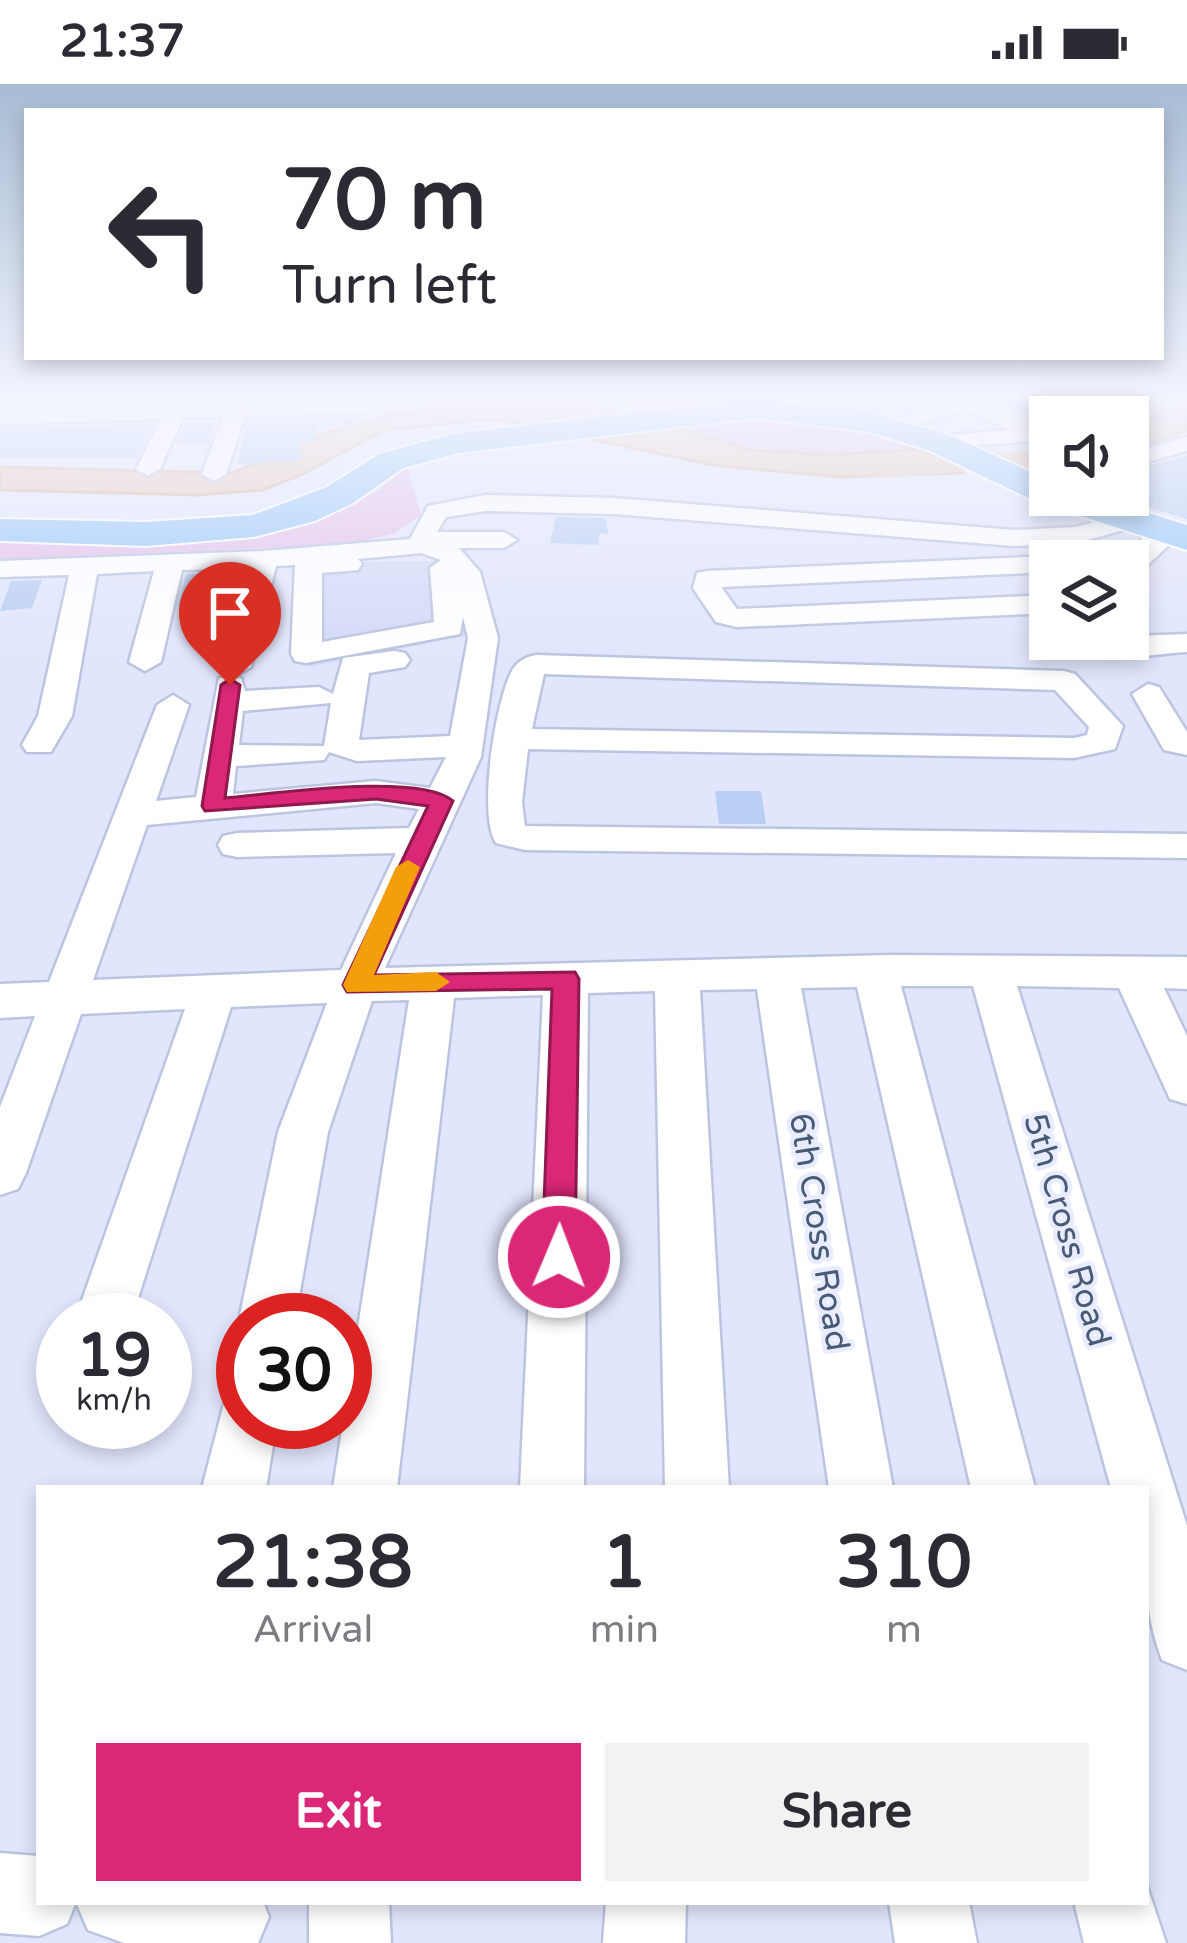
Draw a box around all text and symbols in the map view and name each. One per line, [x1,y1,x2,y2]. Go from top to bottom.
text: 21:37 [60,15,185,69]
text: 70 m [282,151,486,252]
icon: left [84,156,240,312]
text: Turn left [282,253,497,318]
map controls [1029,396,1149,660]
button: sound [1029,396,1149,516]
button: layers [1029,540,1149,660]
pin [179,562,281,685]
icon: arrive [197,580,263,646]
street label: 5th Cross Road [1015,1109,1119,1351]
street label: 6th Cross Road [781,1110,857,1354]
position arrow [496,1194,622,1320]
speed limit sign: 30 [216,1293,372,1449]
text: 19 [76,1320,152,1392]
text: km/h [76,1382,152,1419]
text: 21:38 [213,1520,413,1607]
text: 1 [602,1520,647,1607]
text: 310 [836,1520,972,1607]
text: Arrival [253,1606,373,1653]
text: min [590,1606,659,1653]
text: m [886,1606,922,1653]
button: Exit [96,1743,581,1881]
button: Share [605,1743,1089,1881]

